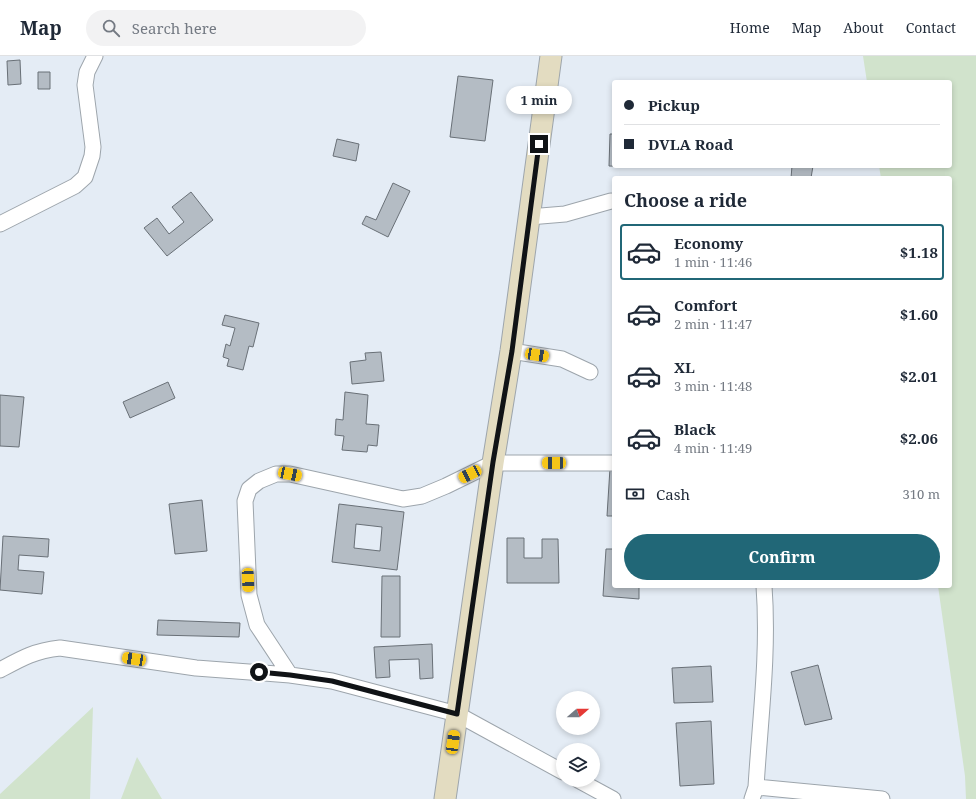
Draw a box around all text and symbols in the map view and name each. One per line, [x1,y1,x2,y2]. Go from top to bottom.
search box [86,10,366,46]
text: Map [20,15,62,41]
icon: search [100,17,122,39]
text: Search here [132,18,217,38]
text: Home [730,18,770,37]
text: Map [792,18,821,37]
text: About [843,18,884,37]
text: Contact [906,18,956,37]
callout: 1 min [506,86,572,114]
text: 1 min [521,91,557,109]
text: Pickup [648,95,700,115]
text: DVLA Road [648,134,733,154]
route end [530,135,548,153]
text: Choose a ride [624,188,747,212]
text: Economy [674,233,743,253]
icon: car [626,234,662,270]
text: $1.18 [900,242,938,262]
text: 1 min · 11:46 [674,253,752,271]
text: Comfort [674,295,737,315]
icon: car [626,296,662,332]
text: $1.60 [900,304,938,324]
text: 2 min · 11:47 [674,315,752,333]
car [524,347,550,363]
text: XL [674,357,695,377]
icon: car [626,358,662,394]
text: $2.01 [900,366,938,386]
text: 3 min · 11:48 [674,377,752,395]
text: Black [674,419,716,439]
icon: car [626,420,662,456]
text: $2.06 [900,428,938,448]
text: 4 min · 11:49 [674,439,752,457]
car [542,457,566,469]
car [457,463,483,485]
car [277,466,303,482]
icon: cash [624,483,646,505]
text: Cash [656,484,690,504]
text: 310 m [903,485,940,503]
button: Confirm [624,534,940,580]
car [242,568,254,592]
car [121,651,147,667]
route start [250,663,268,681]
north arrow [556,691,600,735]
map controls [556,691,600,787]
car [445,729,461,755]
button: layers [556,743,600,787]

